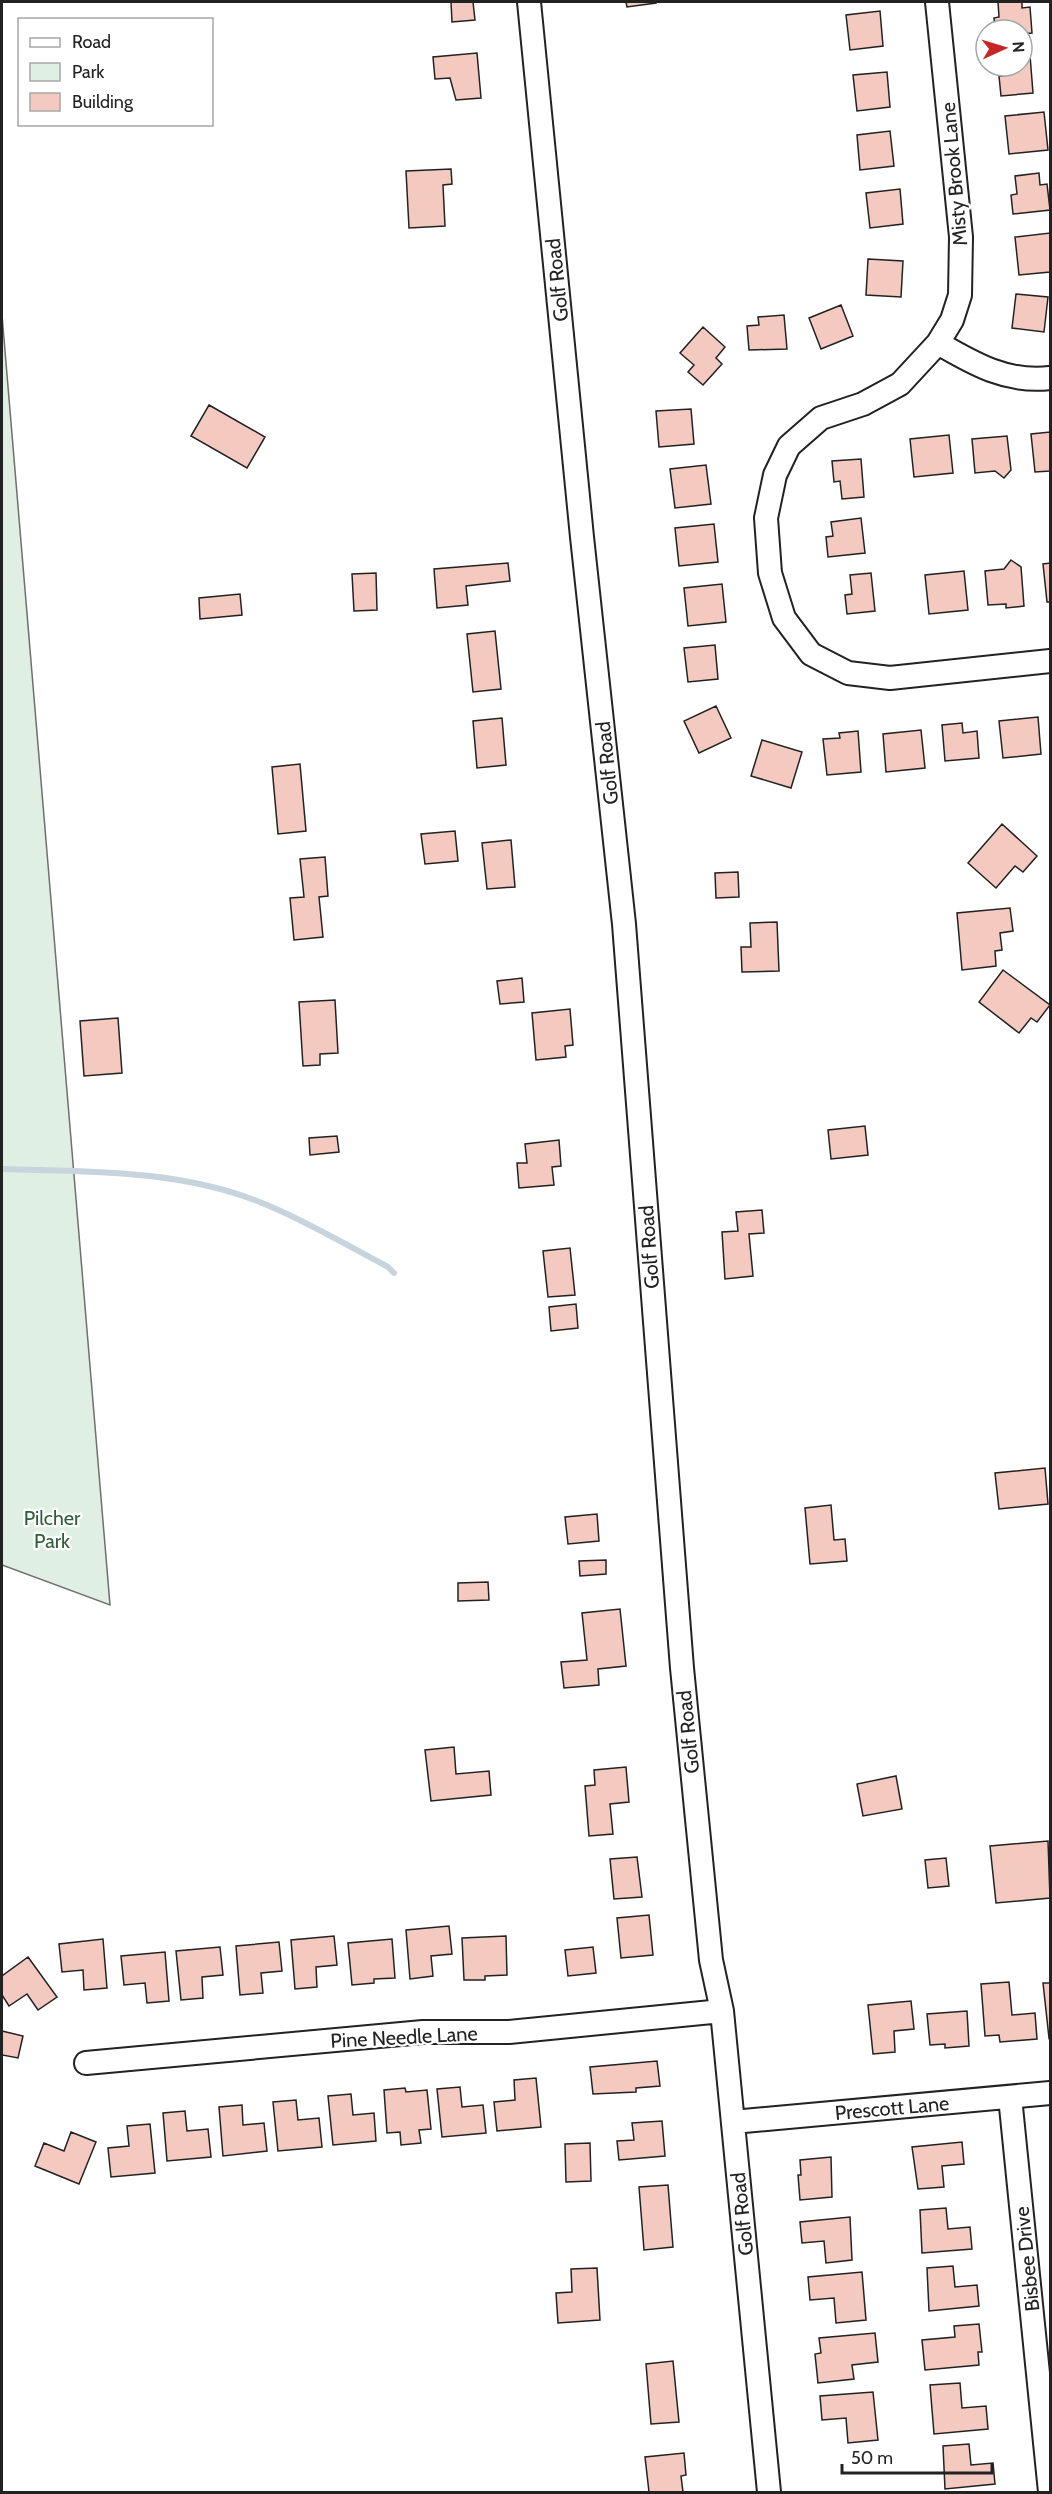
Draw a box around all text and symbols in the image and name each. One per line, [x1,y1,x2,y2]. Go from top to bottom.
legend [18,18,213,126]
north arrow [974,18,1034,78]
text: Road [72,31,111,53]
text: N [1009,41,1028,53]
text: Park [72,61,105,83]
text: Building [72,91,134,113]
street label: Misty Brook Lane [936,101,972,247]
street label: Golf Road [541,237,573,323]
street label: Golf Road [591,720,623,806]
street label: Golf Road [634,1204,664,1290]
park label: Pilcher Park [24,1506,81,1553]
street label: Golf Road [672,1689,704,1775]
street label: Pine Needle Lane [330,2021,478,2053]
street label: Prescott Lane [834,2091,950,2125]
street label: Golf Road [726,2171,758,2257]
street label: Bisbee Drive [1010,2205,1044,2313]
scale bar [842,2437,992,2475]
text: 50 m [851,2447,893,2469]

